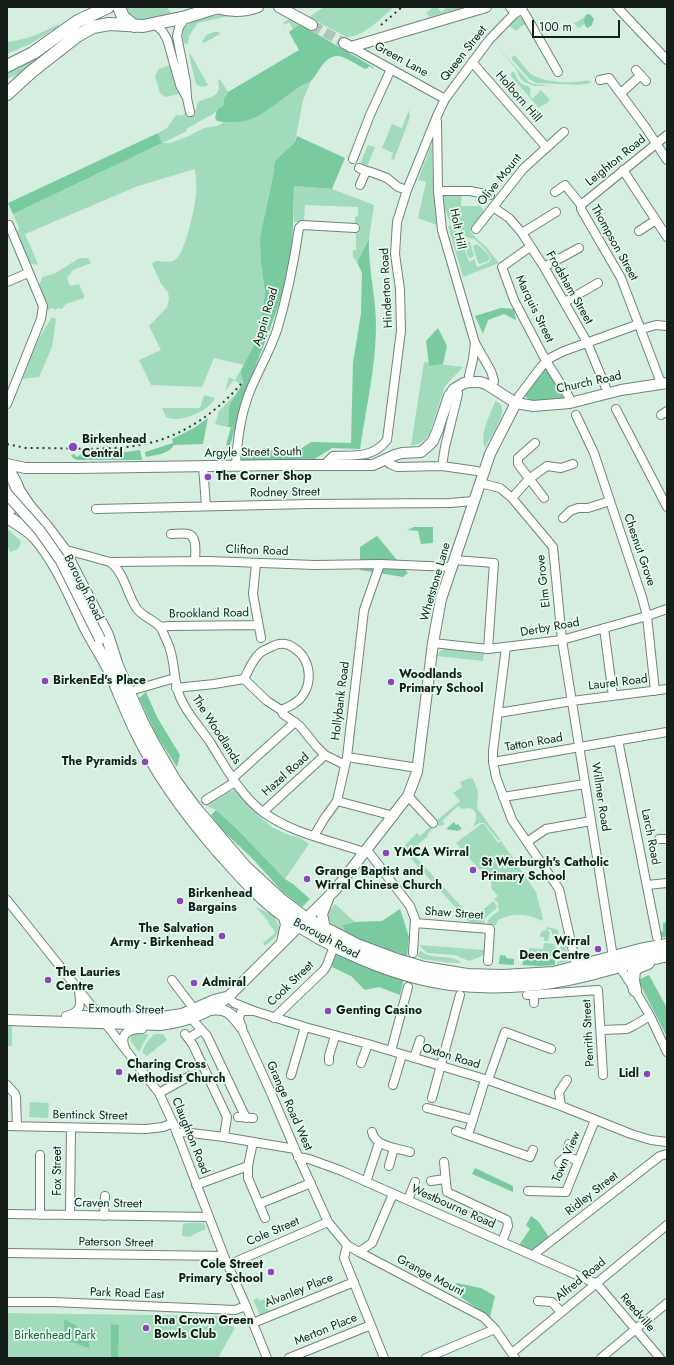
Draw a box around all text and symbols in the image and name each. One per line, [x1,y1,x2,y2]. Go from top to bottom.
scale bar [534,12,622,38]
text: 100 m [539,18,572,36]
street label: Queen Street [438,23,490,85]
street label: Green Lane [372,39,430,81]
street label: Holborn Hill [492,69,544,125]
street label: Leighton Road [583,132,649,190]
street label: Olive Mount [475,151,525,209]
street label: Thompson Street [587,203,641,283]
street label: Holt Hill [446,207,468,251]
street label: Hinderton Road [378,248,396,328]
street label: Frodsham Street [542,249,596,327]
street label: Marquis Street [512,273,556,345]
street label: Appin Road [250,286,282,348]
street label: Church Road [555,369,623,397]
place label: Birkenhead Central [82,433,146,461]
marker: Birkenhead Central [67,441,79,453]
street label: Argyle Street South [204,445,302,461]
place label: The Corner Shop [216,470,312,484]
marker: The Corner Shop [203,472,213,482]
street label: Rodney Street [250,485,320,501]
street label: Chesnut Grove [620,512,658,588]
street label: Whetstone Lane [418,541,454,623]
street label: Clifton Road [225,543,289,559]
street label: Borough Road [60,552,106,624]
street label: Elm Grove [534,554,554,608]
street label: Brookland Road [169,606,249,622]
street label: Derby Road [519,616,581,640]
street label: Hollybank Road [329,661,353,741]
place label: Woodlands Primary School [399,668,484,696]
street label: Laurel Road [587,672,649,694]
place label: BirkenEd's Place [53,674,146,688]
marker: BirkenEd's Place [40,676,50,686]
marker: Woodlands Primary School [386,677,396,687]
street label: The Woodlands [188,693,244,767]
street label: Tatton Road [504,731,564,755]
street label: Hazel Road [260,750,312,800]
place label: The Pyramids [62,755,137,769]
marker: The Pyramids [140,757,150,767]
street label: Willmer Road [587,761,613,833]
street label: Larch Road [638,808,662,866]
place label: YMCA Wirral [394,846,469,860]
marker: YMCA Wirral [381,848,391,858]
place label: St Werburgh's Catholic Primary School [481,856,609,884]
place label: Grange Baptist and Wirral Chinese Church [315,865,442,893]
marker: St Werburgh's Catholic Primary School [468,865,478,875]
marker: Grange Baptist and Wirral Chinese Church [302,874,312,884]
place label: Birkenhead Bargains [188,887,252,915]
marker: Birkenhead Bargains [175,896,185,906]
street label: Shaw Street [424,905,484,923]
street label: Borough Road [291,916,361,962]
place label: The Salvation Army - Birkenhead [110,922,214,950]
marker: The Salvation Army - Birkenhead [217,931,227,941]
place label: Wirral Deen Centre [519,935,590,963]
marker: Wirral Deen Centre [593,944,603,954]
street label: Cook Street [265,958,317,1010]
place label: The Lauries Centre [56,966,120,994]
marker: The Lauries Centre [43,975,53,985]
place label: Admiral [202,976,246,990]
marker: Admiral [189,978,199,988]
street label: Penrith Street [580,999,598,1067]
street label: Exmouth Street [88,1002,164,1018]
place label: Genting Casino [336,1004,422,1018]
marker: Genting Casino [323,1006,333,1016]
street label: Oxton Road [420,1041,482,1073]
place label: Charing Cross Methodist Church [127,1058,226,1086]
street label: Grange Road West [263,1059,315,1153]
marker: Charing Cross Methodist Church [114,1067,124,1077]
place label: Lidl [619,1067,639,1081]
marker: Lidl [642,1069,652,1079]
street label: Claughton Road [168,1096,212,1176]
street label: Bentinck Street [53,1108,127,1124]
street label: Town View [550,1129,584,1185]
street label: Fox Street [51,1146,65,1196]
street label: Ridley Street [563,1169,621,1219]
street label: Westbourne Road [409,1182,497,1232]
street label: Craven Street [74,1196,142,1212]
street label: Cole Street [244,1214,302,1250]
street label: Paterson Street [78,1235,154,1251]
street label: Grange Mount [394,1252,466,1300]
street label: Alfred Road [553,1255,609,1305]
place label: Cole Street Primary School [178,1258,263,1286]
marker: Cole Street Primary School [266,1267,276,1277]
street label: Alvanley Place [263,1271,335,1311]
street label: Park Road East [89,1286,165,1302]
street label: Reedville [616,1291,658,1335]
street label: Merton Place [293,1311,359,1349]
place label: Rna Crown Green Bowls Club [154,1314,254,1342]
marker: Rna Crown Green Bowls Club [141,1323,151,1333]
park label: Birkenhead Park [14,1329,96,1343]

